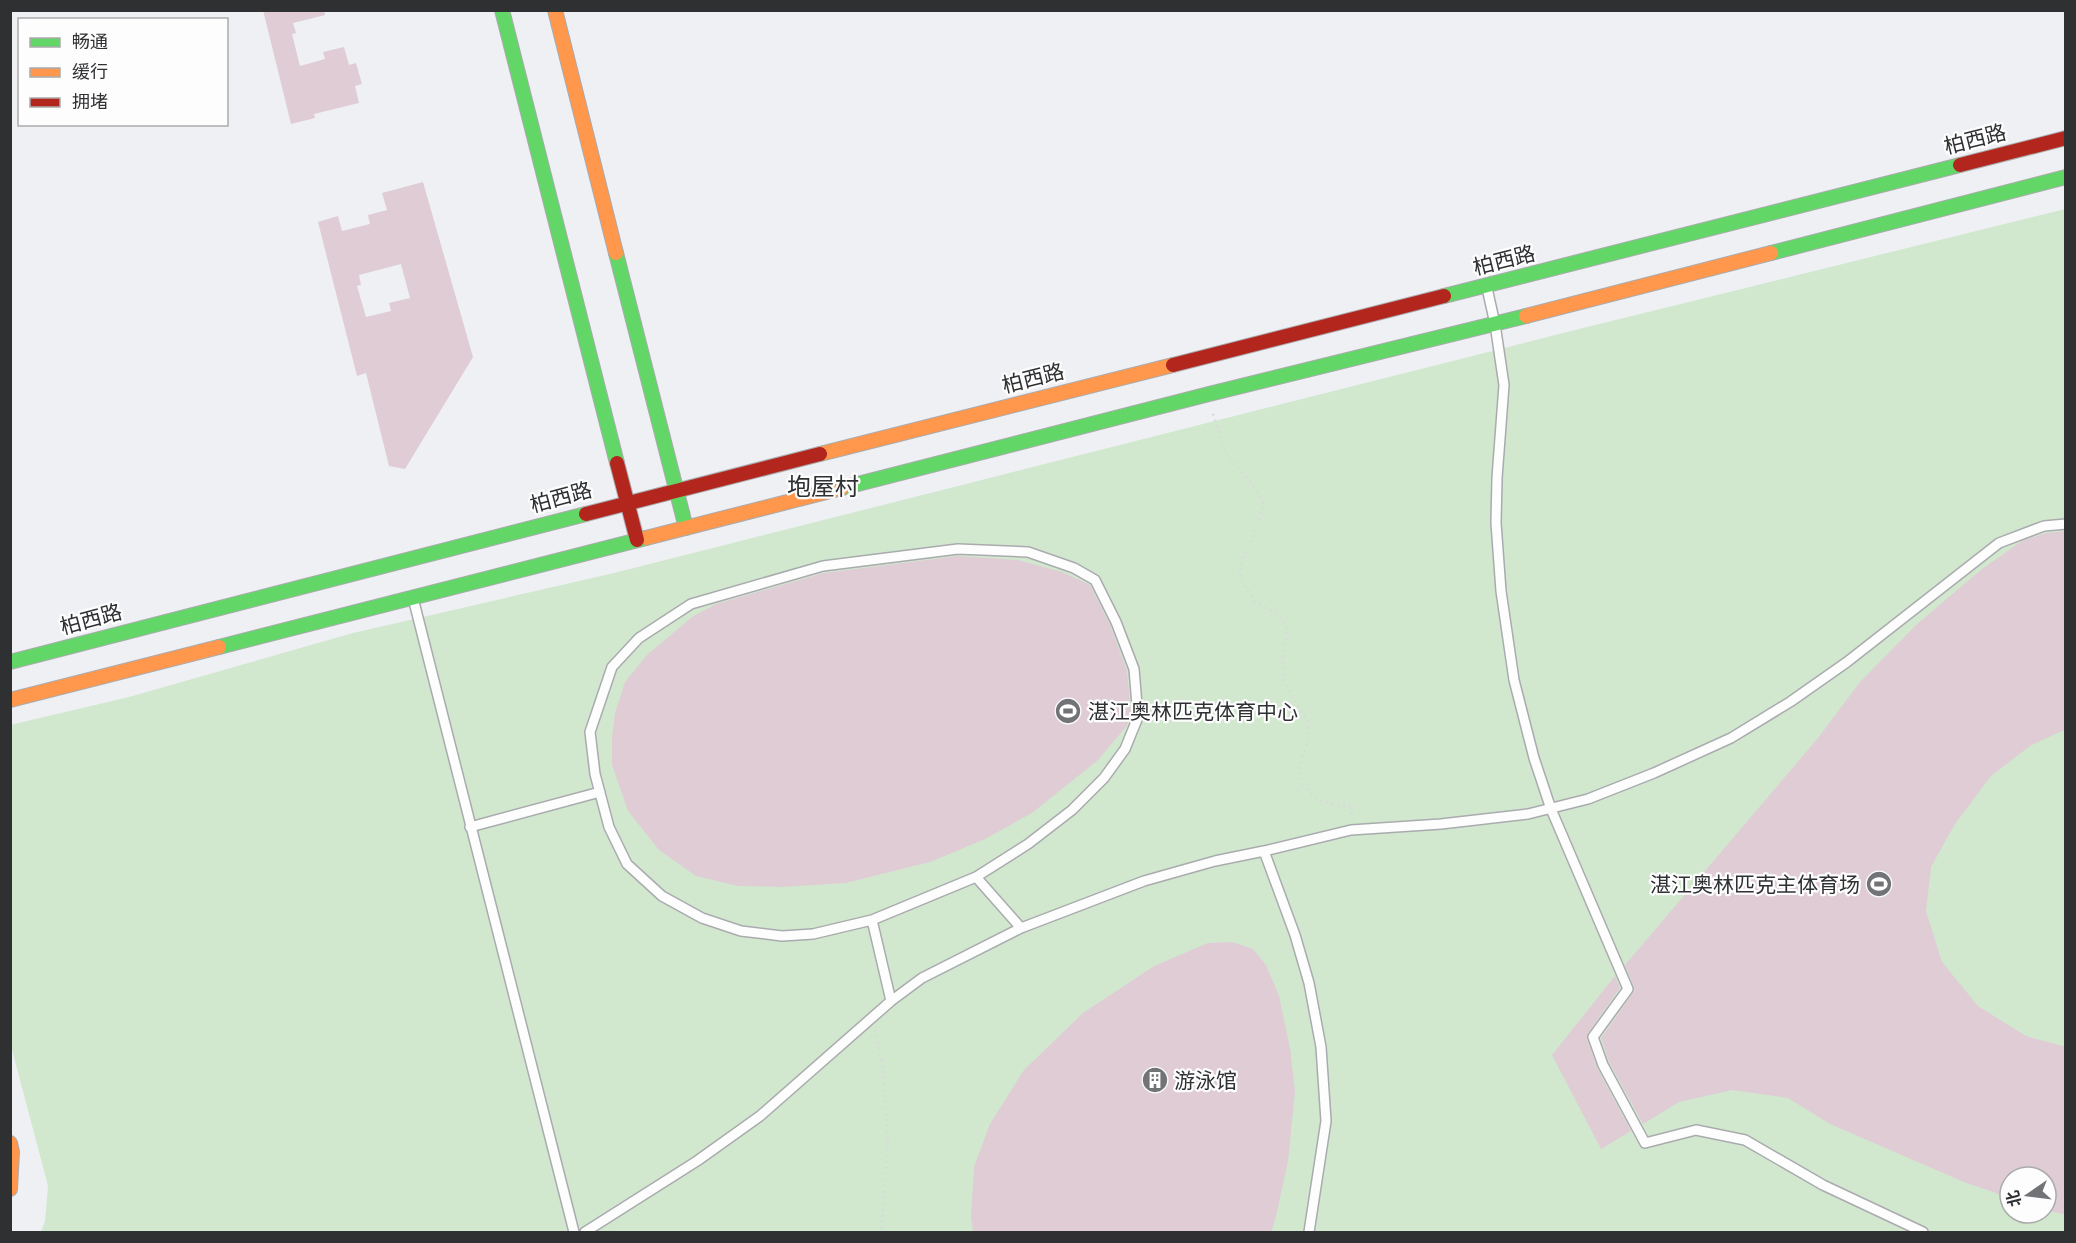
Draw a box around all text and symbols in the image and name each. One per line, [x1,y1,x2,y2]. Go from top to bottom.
legend [18,18,228,126]
text: 畅通 [72,31,108,53]
text: 缓行 [72,61,108,83]
text: 拥堵 [72,91,108,113]
street label: 柏西路 [1941,119,2009,159]
street label: 柏西路 [1470,240,1538,280]
street label: 柏西路 [999,358,1067,398]
district label: 垉屋村 [787,472,859,501]
street label: 柏西路 [527,477,595,517]
street label: 柏西路 [57,599,125,639]
sports icon: 湛江奥林匹克体育中心 [1053,696,1083,726]
place label: 湛江奥林匹克体育中心 [1088,699,1298,724]
sports icon: 湛江奥林匹克主体育场 [1864,869,1894,899]
place label: 湛江奥林匹克主体育场 [1650,872,1860,897]
building icon: 游泳馆 [1140,1065,1170,1095]
place label: 游泳馆 [1174,1068,1237,1093]
north arrow [1998,1165,2058,1225]
text: 北 [2003,1188,2025,1209]

